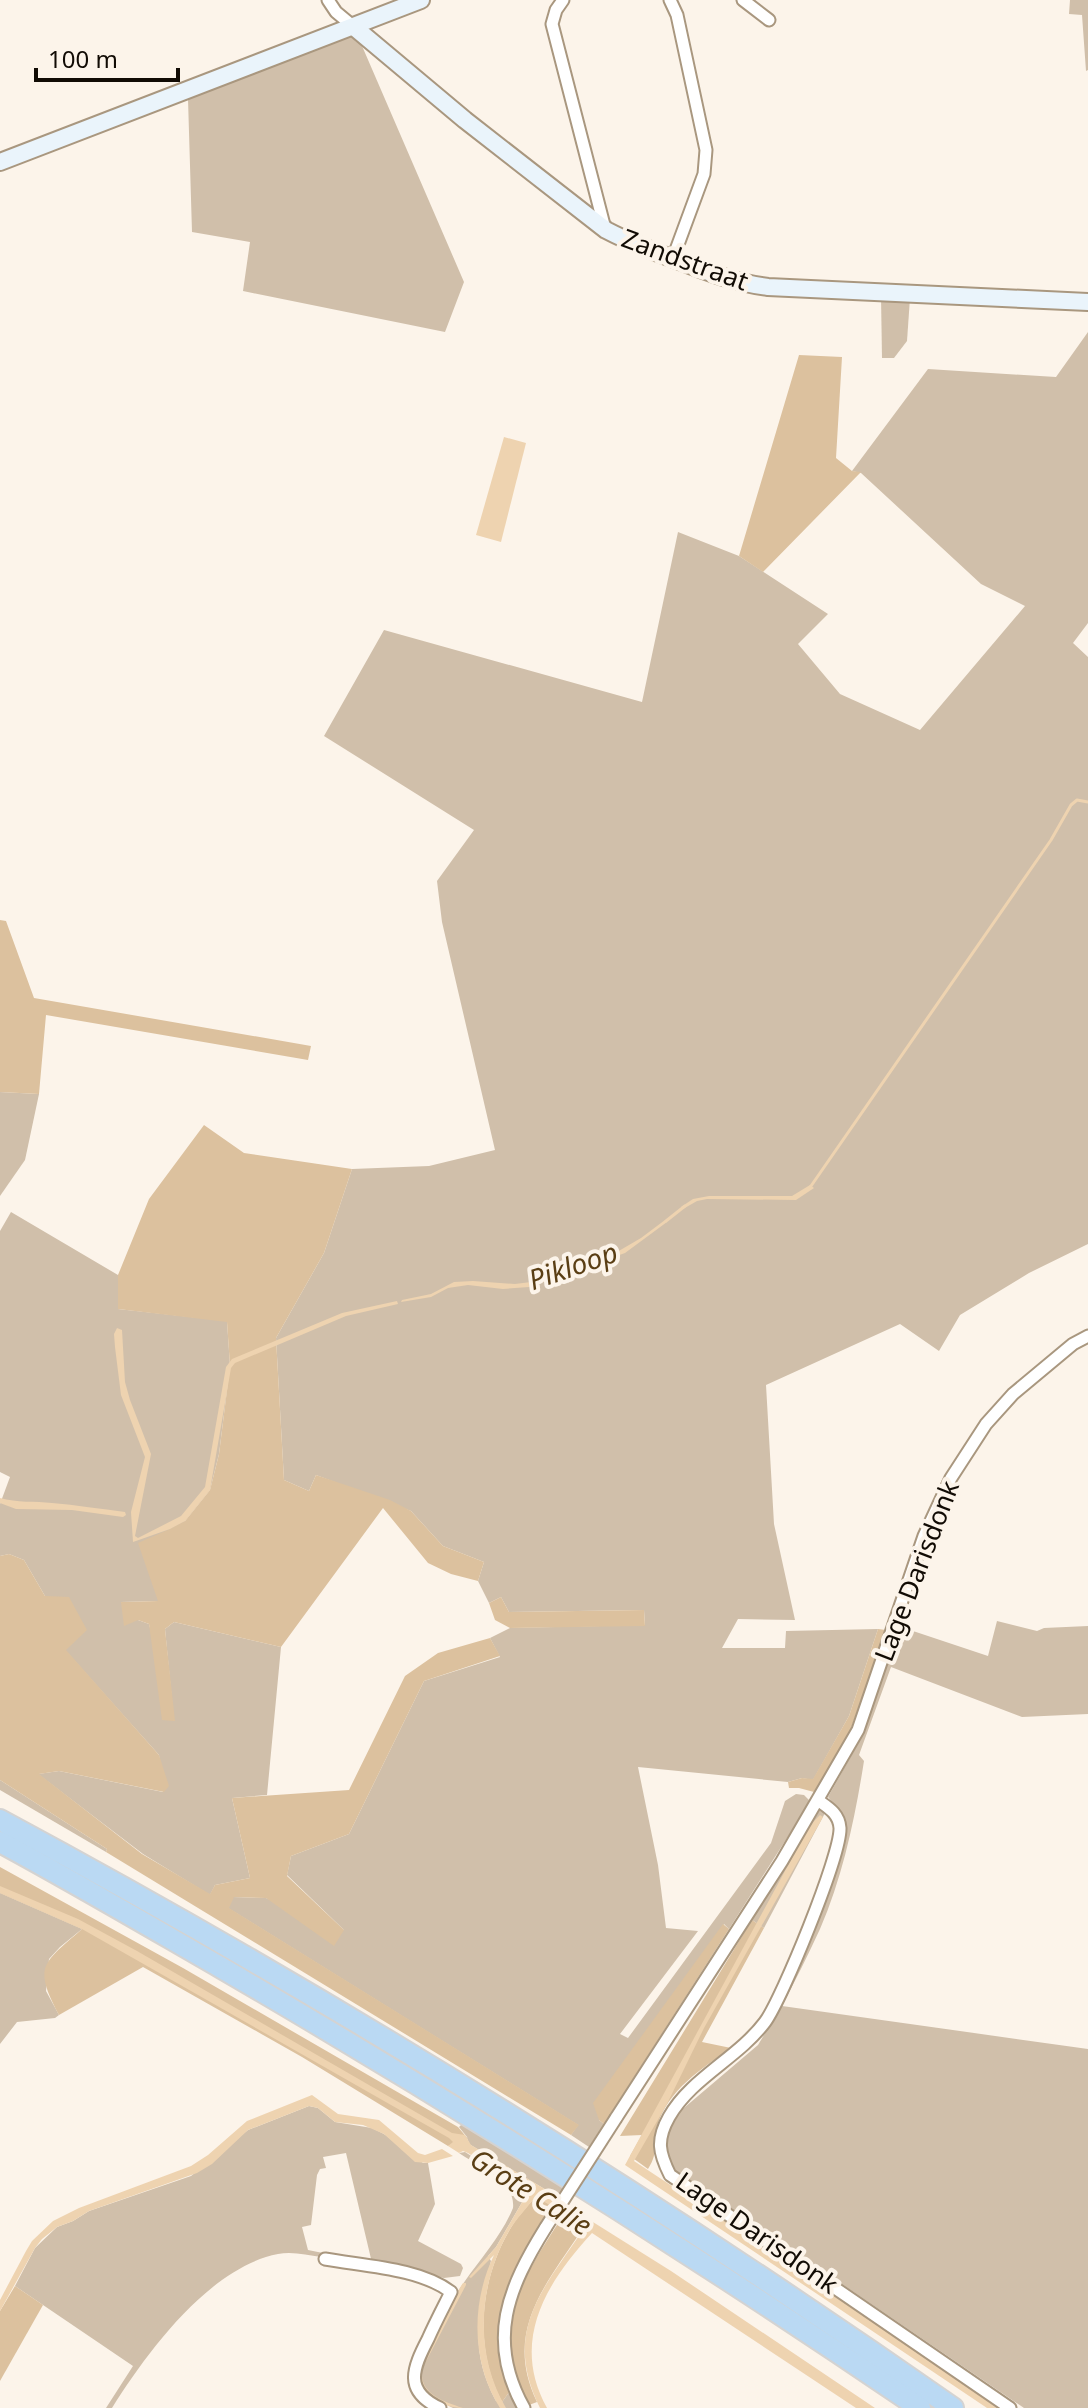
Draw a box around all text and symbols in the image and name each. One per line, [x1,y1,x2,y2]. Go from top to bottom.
scale bar [36,32,178,82]
text: 100 m [48,42,118,75]
street label: Zandstraat [617,220,754,299]
water label: Pikloop [523,1232,622,1298]
street label: Lage Darisdonk [865,1475,967,1666]
water label: Grote Calie [464,2139,600,2243]
street label: Lage Darisdonk [669,2163,846,2302]

